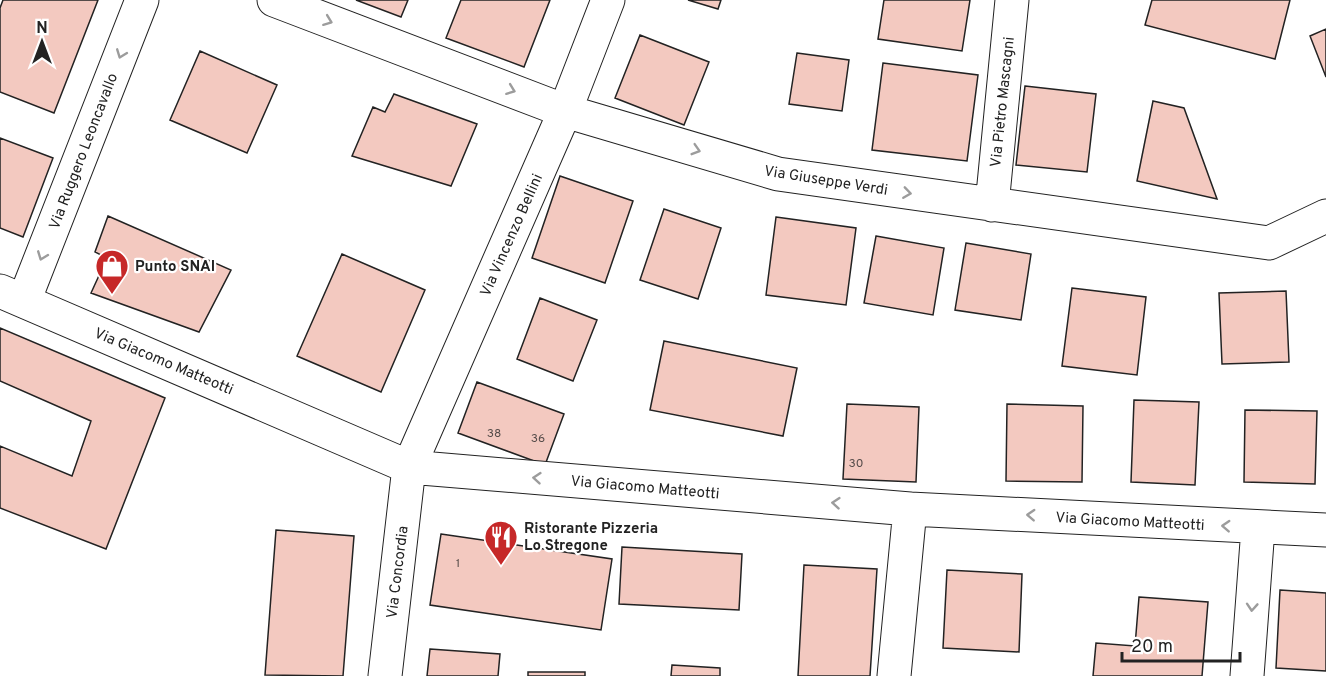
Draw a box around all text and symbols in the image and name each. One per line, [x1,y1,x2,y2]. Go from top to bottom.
north arrow [12,12,72,72]
one-way arrow [322,14,333,26]
text: N [36,19,48,39]
street label: Via Pietro Mascagni [987,36,1020,168]
one-way arrow [116,48,128,59]
street label: Via Ruggero Leoncavallo [46,71,123,232]
one-way arrow [504,83,515,95]
one-way arrow [690,143,701,155]
street label: Via Giuseppe Verdi [763,162,889,201]
street label: Via Vincenzo Bellini [477,171,548,300]
one-way arrow [903,186,912,198]
shop icon: Punto SNAI [94,248,130,295]
one-way arrow [37,249,49,260]
place label: Punto SNAI [135,258,215,277]
street label: Via Giacomo Matteotti [91,324,236,400]
house number: 38 [487,426,501,442]
house number: 36 [531,431,545,447]
house number: 30 [849,456,863,472]
one-way arrow [533,472,542,485]
street label: Via Giacomo Matteotti [570,473,720,504]
one-way arrow [832,496,841,509]
one-way arrow [1026,509,1035,522]
street label: Via Giacomo Matteotti [1055,509,1205,536]
restaurant icon: Ristorante Pizzeria Lo Stregone [483,519,519,566]
place label: Ristorante Pizzeria Lo Stregone [524,520,658,556]
one-way arrow [1221,520,1230,533]
street label: Via Concordia [383,525,414,620]
house number: 1 [456,556,460,572]
one-way arrow [1245,603,1258,612]
scale bar [1122,625,1240,663]
text: 20 m [1131,636,1173,659]

